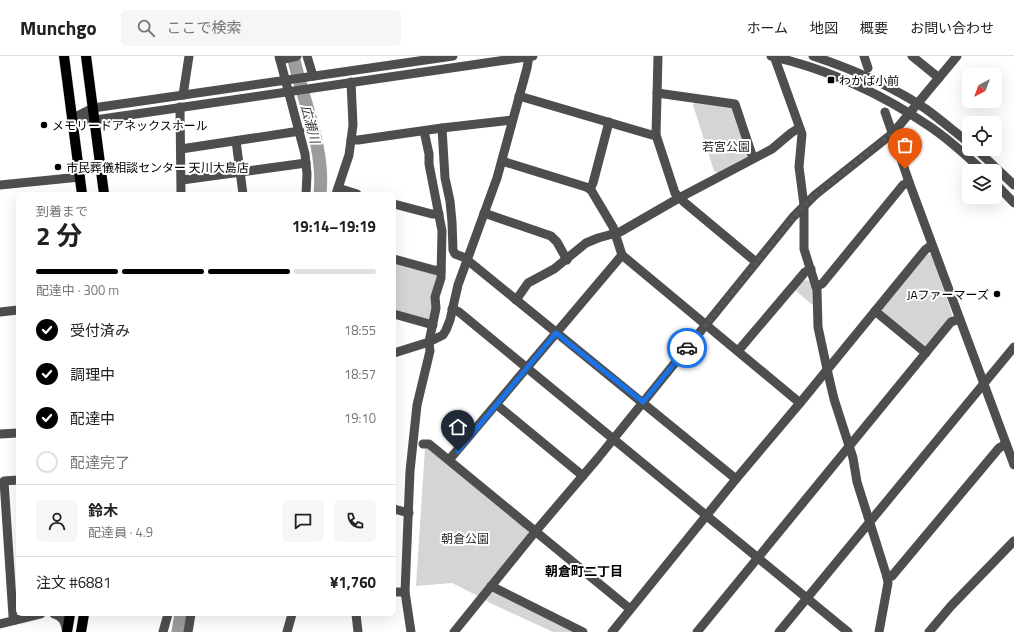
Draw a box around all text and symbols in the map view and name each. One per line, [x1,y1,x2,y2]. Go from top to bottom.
search box [121,10,401,46]
text: Munchgo [20,13,97,42]
text: ここで検索 [167,16,242,39]
icon: search [135,17,157,39]
text: ホーム [746,17,788,38]
text: 地図 [810,17,838,38]
text: 概要 [860,17,888,38]
text: お問い合わせ [910,17,994,38]
north arrow [962,68,1002,108]
map controls [962,68,1002,204]
place label: わかば小前 [839,71,899,90]
marker: わかば小前 [826,75,836,85]
water label: 広瀬川 [296,103,326,147]
place label: メモリードアネックスホール [52,116,208,135]
button: locate [962,116,1002,156]
marker: メモリードアネックスホール [39,120,49,130]
pin [888,128,922,169]
icon: bag [894,134,916,156]
park label: 若宮公園 [702,137,750,156]
place label: 市民葬儀相談センター 天川大島店 [66,158,249,177]
marker: 市民葬儀相談センター 天川大島店 [53,162,63,172]
button: layers [962,164,1002,204]
text: 到着まで [36,201,88,221]
text: 19:14–19:19 [292,215,376,238]
text: 2 分 [36,216,82,255]
text: 配達中 · 300 m [36,280,119,300]
place label: JAファーマーズ [907,285,989,304]
marker: JAファーマーズ [992,289,1002,299]
icon: check [36,319,58,341]
text: 受付済み [70,319,130,342]
text: 18:55 [344,320,376,340]
courier [667,328,707,368]
icon: car [676,337,698,359]
icon: check [36,363,58,385]
text: 調理中 [70,363,115,386]
text: 18:57 [344,364,376,384]
icon: check [36,407,58,429]
text: 配達中 [70,407,115,430]
text: 19:10 [344,408,376,428]
pin [441,410,475,451]
icon: home [447,416,469,438]
text: 配達完了 [70,451,130,474]
text: 鈴木 [88,499,118,522]
button: person [36,500,78,542]
button: chat [282,500,324,542]
button: phone [334,500,376,542]
text: 配達員 · 4.9 [88,522,153,542]
park label: 朝倉公園 [441,529,489,548]
district label: 朝倉町二丁目 [545,561,623,581]
text: 注文 #6881 [36,571,111,594]
text: ¥1,760 [330,571,376,594]

